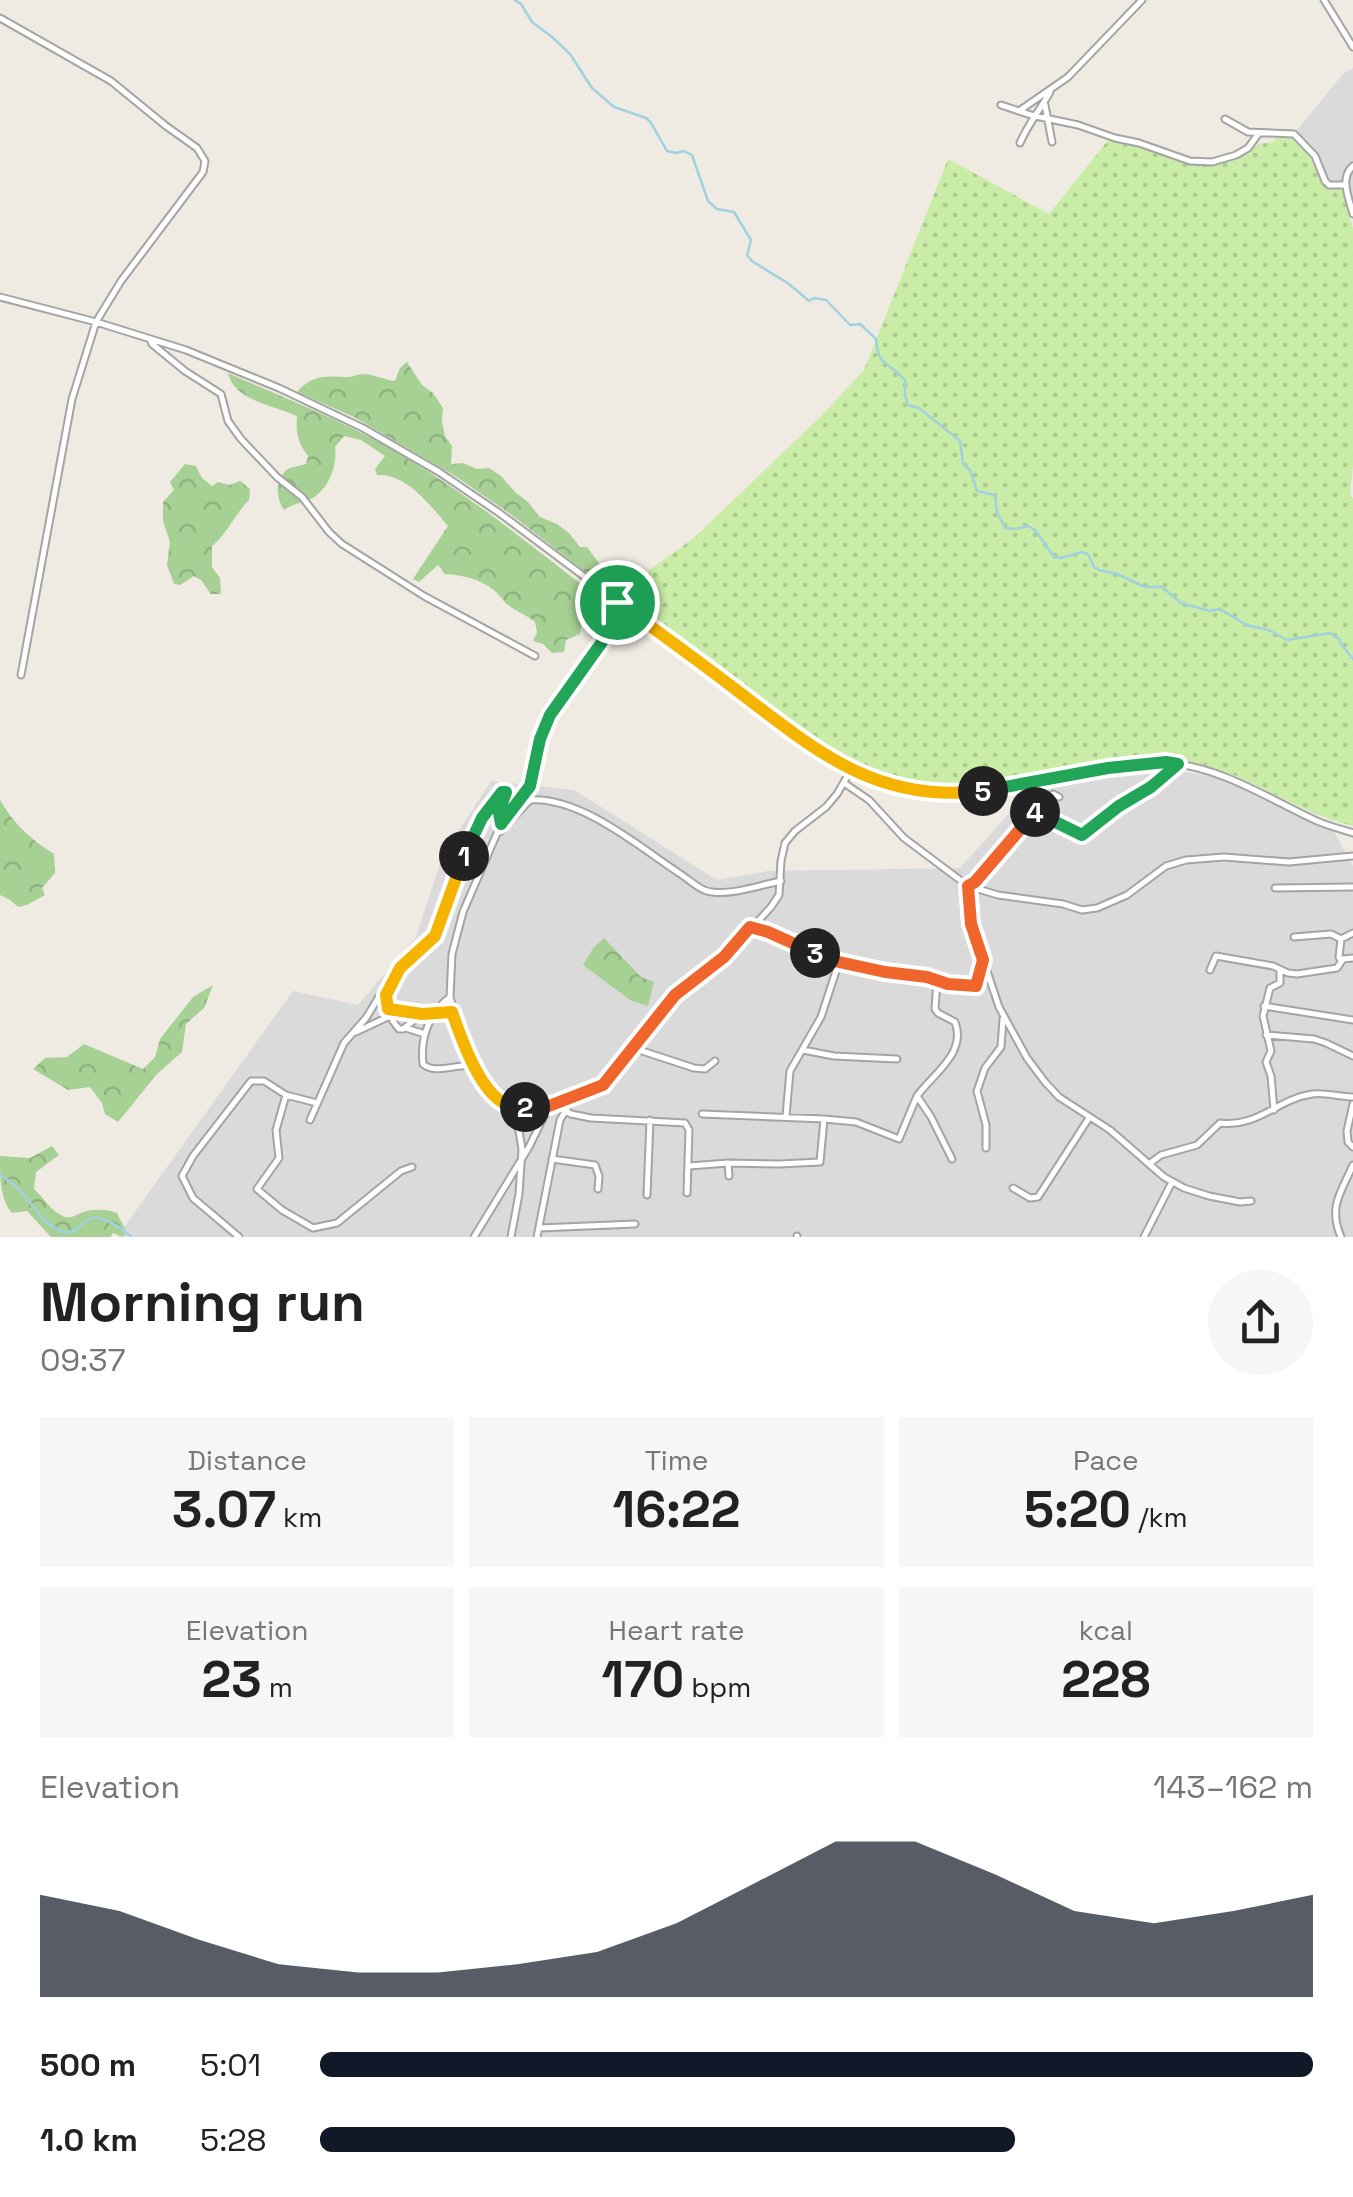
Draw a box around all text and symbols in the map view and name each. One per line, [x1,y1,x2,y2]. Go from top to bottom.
pin [575,560,660,645]
icon: arrive [590,575,645,630]
pin: 5 [958,766,1008,816]
text: 5 [975,773,991,809]
pin: 4 [1010,787,1060,837]
text: 4 [1026,794,1044,830]
pin: 1 [439,831,489,881]
text: 1 [458,838,470,874]
pin: 3 [790,928,840,978]
text: 3 [806,935,824,971]
pin: 2 [500,1082,550,1132]
text: 2 [517,1089,533,1125]
text: Morning run [40,1267,365,1337]
button: share [1208,1270,1313,1375]
text: 09:37 [40,1340,126,1380]
text: Distance [188,1442,307,1478]
text: Time [645,1442,708,1478]
text: Pace [1073,1442,1139,1478]
text: 3.07 [172,1478,276,1542]
text: 16:22 [613,1478,740,1542]
text: 5:20 [1024,1478,1131,1542]
text: km [276,1499,322,1535]
text: /km [1131,1499,1188,1535]
text: Elevation [186,1612,309,1648]
text: Heart rate [609,1612,744,1648]
text: kcal [1079,1612,1133,1648]
text: 23 [201,1648,262,1712]
text: 170 [602,1648,684,1712]
text: 228 [1061,1648,1151,1712]
text: m [262,1669,293,1705]
text: bpm [684,1669,751,1705]
text: Elevation [40,1767,180,1807]
text: 143–162 m [1153,1767,1313,1807]
text: 500 m [40,2045,136,2085]
text: 5:01 [200,2045,261,2085]
text: 1.0 km [40,2120,138,2160]
text: 5:28 [200,2120,267,2160]

